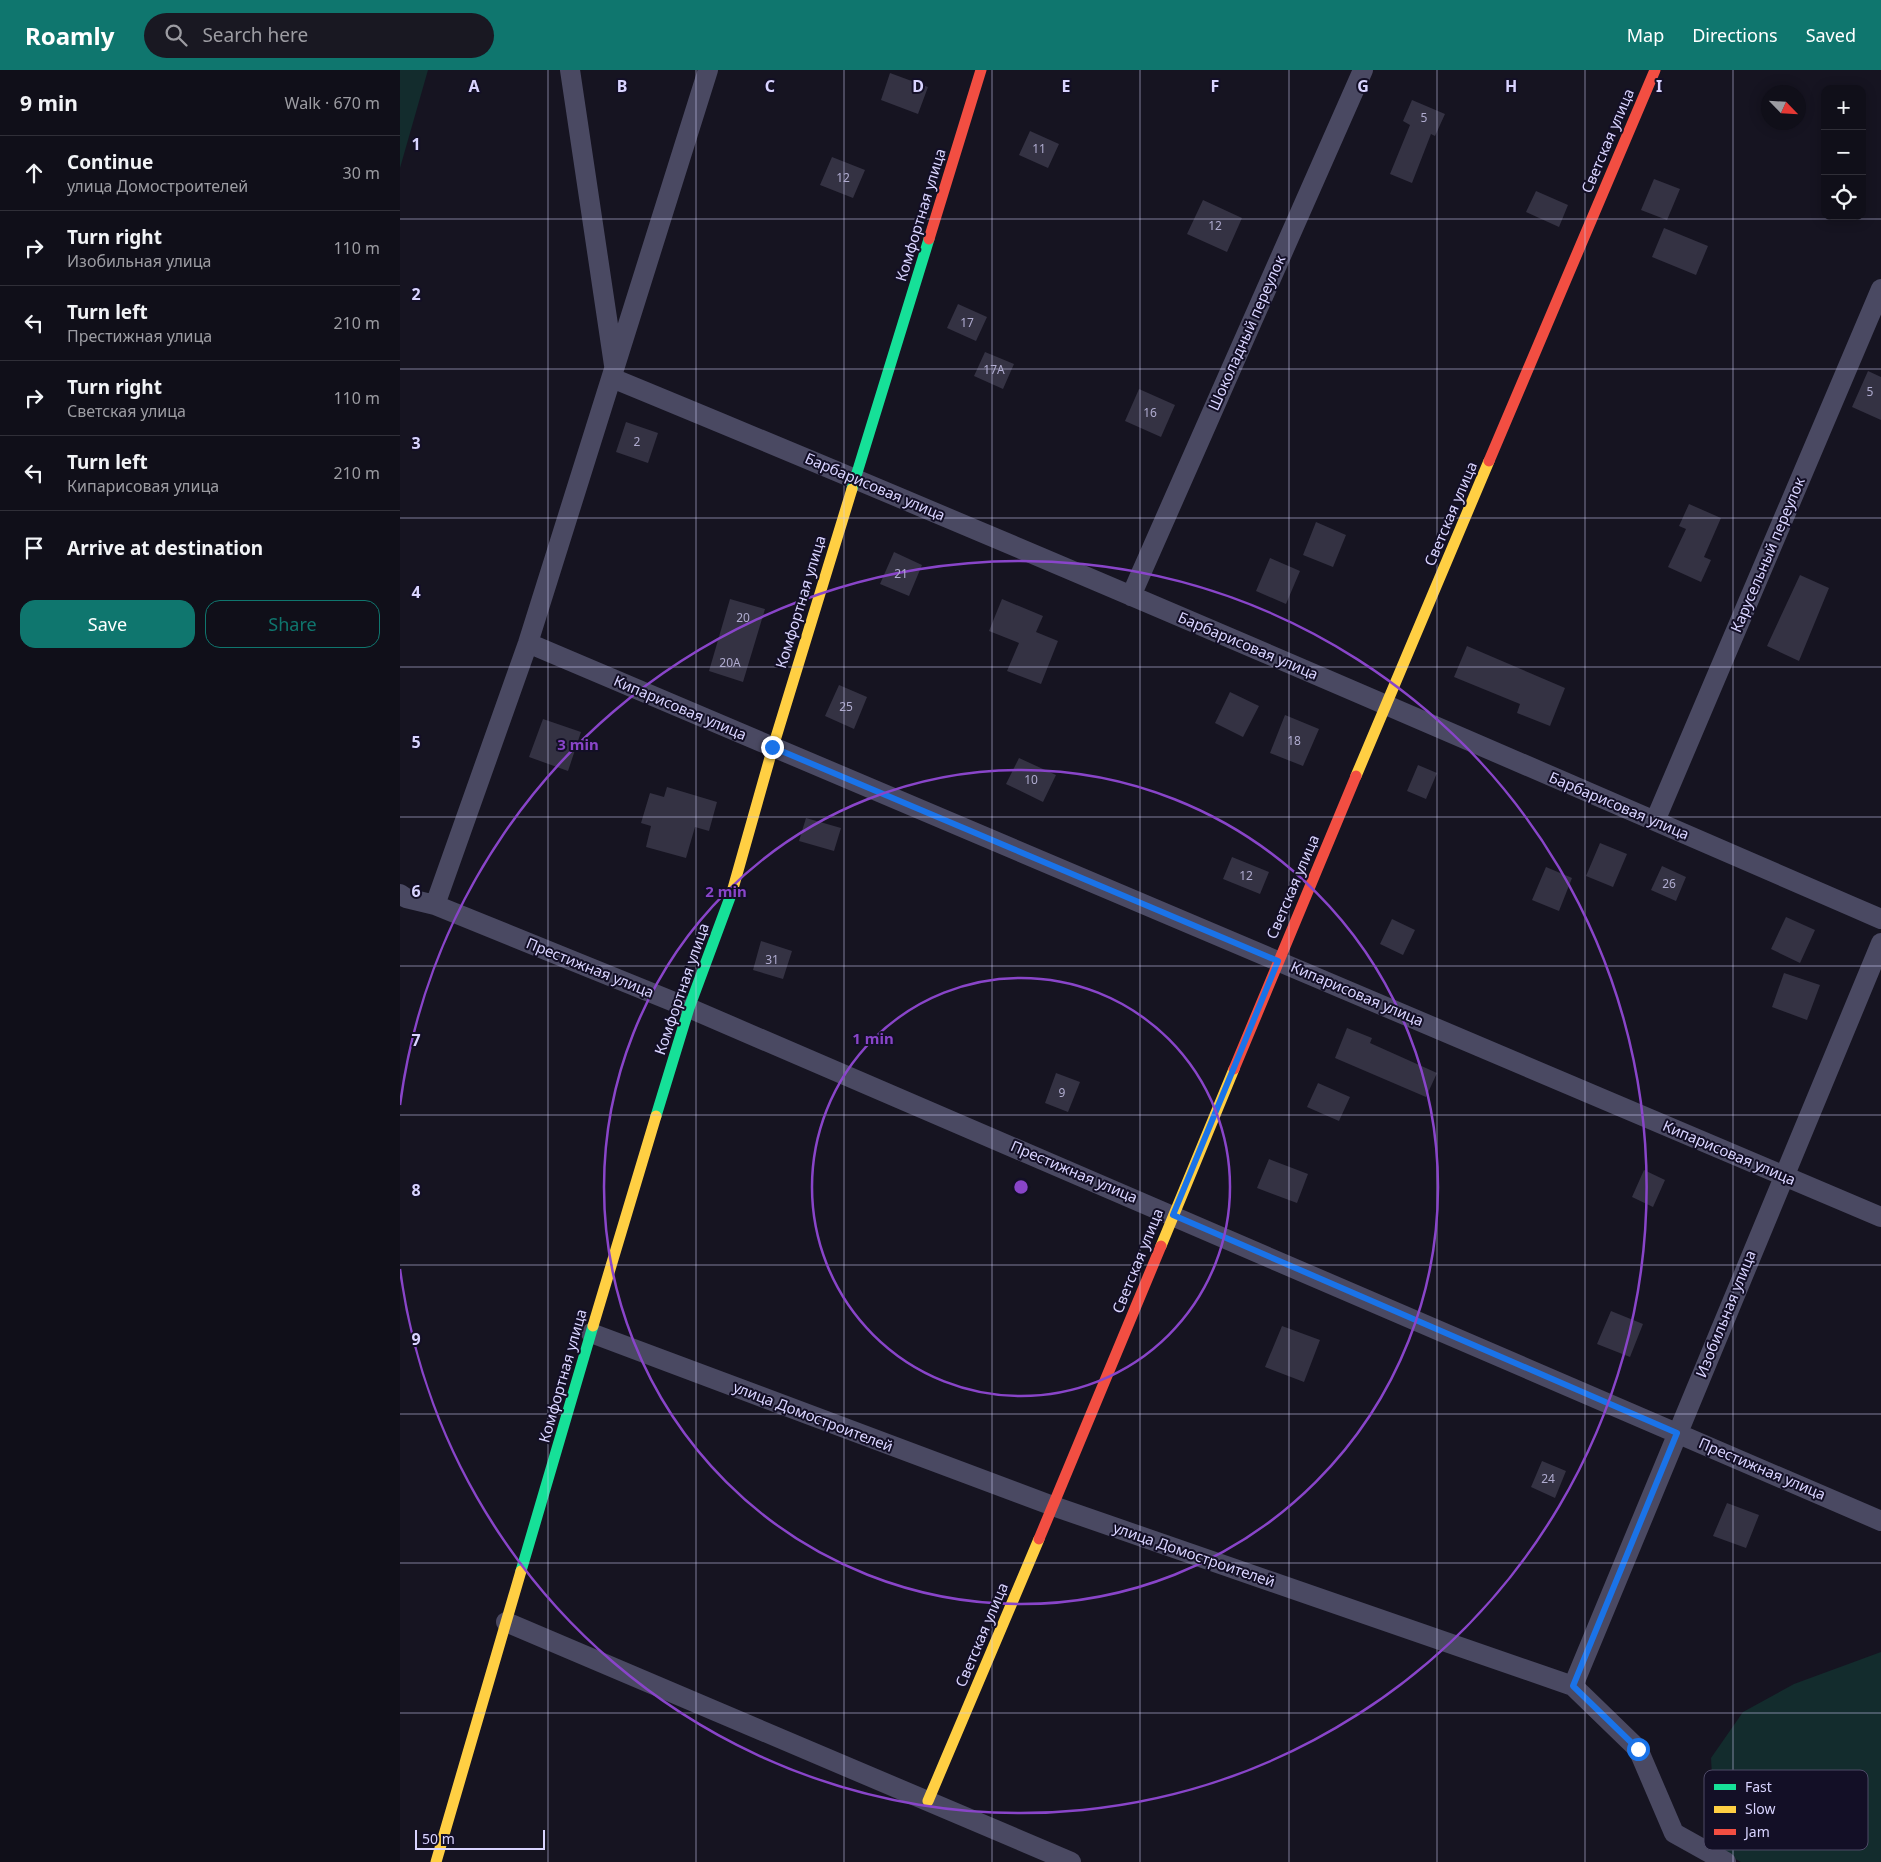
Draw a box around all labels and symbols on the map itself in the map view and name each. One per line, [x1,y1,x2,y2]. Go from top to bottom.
text: A [468,75,480,97]
text: B [617,75,627,97]
text: C [765,75,775,97]
text: D [912,75,924,97]
text: E [1062,75,1071,97]
text: F [1211,75,1219,97]
text: G [1357,75,1369,97]
text: H [1505,75,1517,97]
text: I [1656,75,1662,97]
street label: Светская улица [1576,85,1638,196]
north arrow [1761,85,1806,130]
house number: 5 [1421,109,1428,126]
text: 1 [411,133,421,155]
house number: 11 [1032,140,1046,157]
street label: Комфортная улица [890,146,950,284]
house number: 12 [836,169,850,186]
house number: 12 [1208,217,1222,234]
street label: Шоколадный переулок [1203,252,1289,413]
text: 2 [411,283,421,305]
house number: 17 [960,314,974,331]
house number: 17А [983,361,1005,378]
house number: 5 [1867,383,1874,400]
house number: 16 [1143,404,1157,421]
text: 3 [411,432,421,454]
house number: 2 [634,433,641,450]
street label: Барбарисовая улица [802,447,949,525]
street label: Светская улица [1419,458,1481,569]
street label: Карусельный переулок [1725,474,1809,635]
street label: Комфортная улица [770,533,830,671]
house number: 21 [894,565,908,582]
text: 4 [411,581,421,603]
street label: Барбарисовая улица [1175,606,1322,684]
house number: 20 [736,609,750,626]
house number: 20А [719,654,741,671]
street label: Кипарисовая улица [611,670,750,744]
house number: 25 [839,698,853,715]
text: 5 [411,731,421,753]
house number: 18 [1287,732,1301,749]
text: 3 min [557,734,599,754]
route end [761,736,784,759]
street label: Барбарисовая улица [1546,766,1693,844]
house number: 10 [1024,771,1038,788]
street label: Светская улица [1261,831,1323,942]
house number: 12 [1239,867,1253,884]
house number: 26 [1662,875,1676,892]
text: 6 [411,880,421,902]
text: 2 min [705,881,747,901]
street label: Комфортная улица [649,920,713,1057]
street label: Престижная улица [524,932,657,1002]
house number: 31 [765,951,779,968]
street label: Кипарисовая улица [1288,956,1427,1030]
text: 1 min [852,1028,894,1048]
text: 7 [411,1029,421,1051]
house number: 9 [1059,1084,1066,1101]
street label: Кипарисовая улица [1660,1115,1799,1189]
street label: Престижная улица [1008,1135,1141,1207]
centre of rings [1012,1178,1030,1196]
text: 8 [411,1179,421,1201]
street label: Светская улица [1107,1205,1167,1316]
street label: Изобильная улица [1690,1247,1760,1380]
street label: Комфортная улица [533,1307,591,1445]
text: 9 [411,1328,421,1350]
street label: улица Домостроителей [730,1376,896,1456]
street label: Престижная улица [1696,1432,1829,1504]
house number: 24 [1541,1470,1555,1487]
street label: улица Домостроителей [1111,1517,1278,1591]
street label: Светская улица [950,1579,1012,1690]
route start [1627,1738,1650,1761]
legend [1704,1770,1868,1850]
text: Fast [1745,1777,1772,1796]
text: Slow [1745,1799,1776,1818]
text: Jam [1743,1822,1770,1841]
scale bar [415,1827,545,1850]

